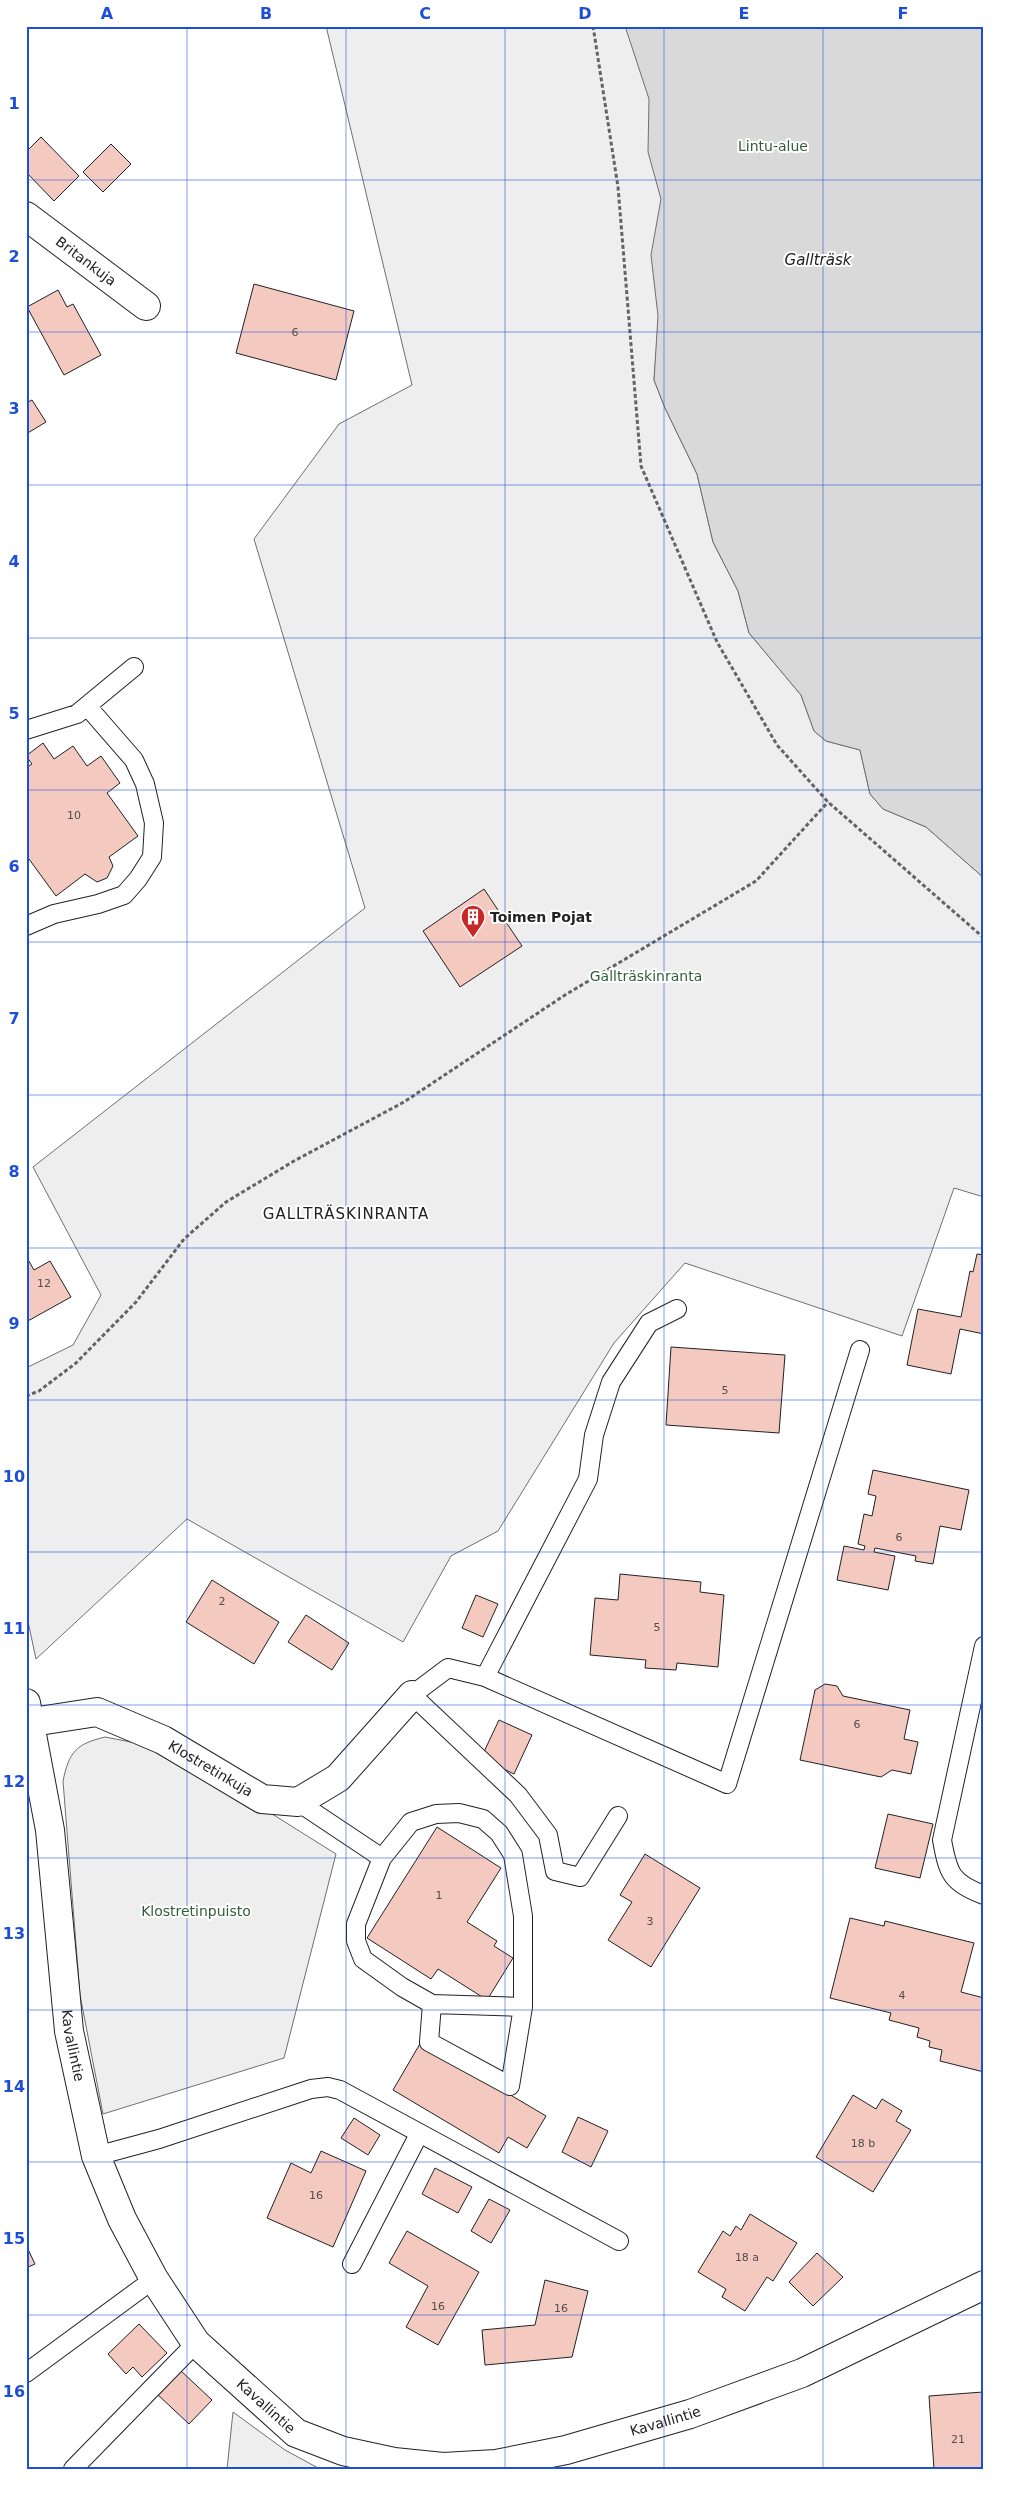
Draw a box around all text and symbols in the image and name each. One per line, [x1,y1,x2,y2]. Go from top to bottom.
text: A [101,4,114,23]
text: B [260,4,272,23]
text: C [419,4,431,23]
text: D [578,4,592,23]
text: E [739,4,749,23]
text: F [898,4,908,23]
text: 1 [8,94,20,113]
park label: Lintu-alue [738,138,808,154]
street label: Britankuja [53,233,119,289]
text: 2 [8,247,20,266]
water label: Gallträsk [785,251,853,269]
house number: 6 [292,326,299,339]
text: 3 [8,399,20,418]
text: 4 [8,552,20,571]
text: 5 [8,704,20,723]
house number: 10 [67,809,81,822]
text: 6 [8,857,20,876]
building icon: Toimen Pojat [460,904,486,938]
place label: Toimen Pojat [490,909,592,925]
park label: Gallträskinranta [590,968,702,984]
text: 7 [8,1009,20,1028]
text: 8 [8,1162,20,1181]
district label: GALLTRÄSKINRANTA [263,1204,429,1223]
house number: 12 [37,1277,51,1290]
text: 9 [8,1314,20,1333]
house number: 5 [722,1384,729,1397]
text: 10 [3,1467,25,1486]
house number: 6 [896,1531,903,1544]
house number: 2 [219,1595,226,1608]
text: 11 [3,1619,25,1638]
house number: 5 [654,1621,661,1634]
house number: 6 [854,1718,861,1731]
street label: Klostretinkuja [165,1737,256,1800]
text: 12 [3,1772,25,1791]
house number: 1 [436,1889,443,1902]
park label: Klostretinpuisto [141,1903,251,1919]
house number: 3 [647,1915,654,1928]
text: 13 [3,1924,25,1943]
house number: 4 [899,1989,906,2002]
street label: Kavallintie [59,2009,88,2083]
text: 14 [3,2077,25,2096]
house number: 18 b [851,2137,875,2150]
house number: 16 [309,2189,323,2202]
text: 15 [3,2229,25,2248]
house number: 18 a [735,2251,759,2264]
house number: 16 [431,2300,445,2313]
house number: 16 [554,2302,568,2315]
street label: Kavallintie [234,2376,299,2436]
text: 16 [3,2382,25,2401]
street label: Kavallintie [628,2403,703,2439]
house number: 21 [951,2433,965,2446]

